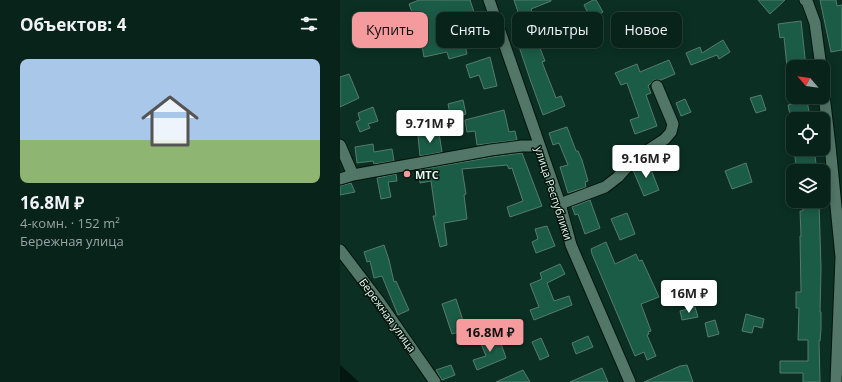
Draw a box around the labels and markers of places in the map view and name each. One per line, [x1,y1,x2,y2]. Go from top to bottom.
pin: 9.71M ₽ [393,110,467,144]
pin: 9.16M ₽ [609,145,683,179]
place label: МТС [415,167,439,182]
marker: МТС [402,169,412,179]
pin: 16M ₽ [661,280,717,314]
pin: 16.8M ₽ [453,319,527,353]

